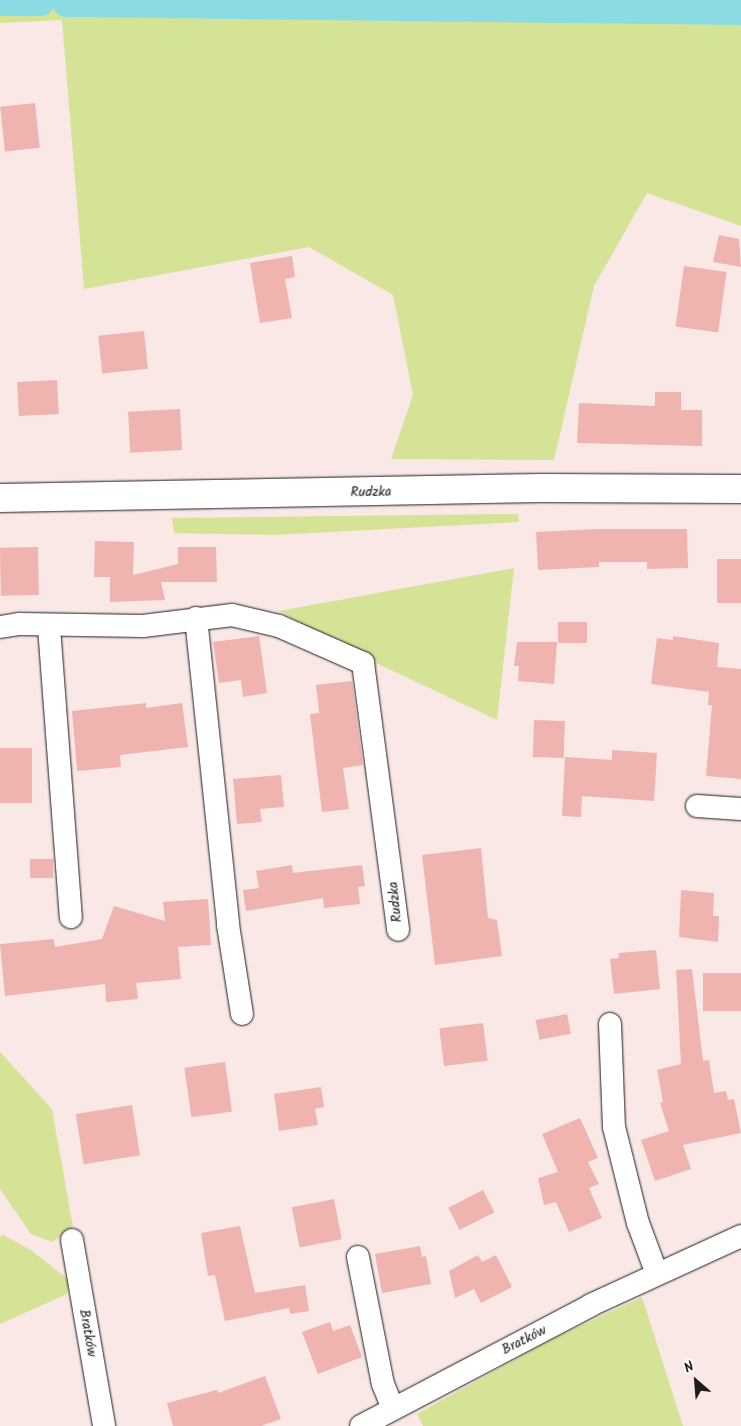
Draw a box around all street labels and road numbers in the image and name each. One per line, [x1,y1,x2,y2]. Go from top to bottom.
street label: Rudzka [350,483,392,501]
street label: Rudzka [384,881,406,923]
street label: Bratków [76,1308,100,1358]
street label: Bratków [499,1322,549,1358]

